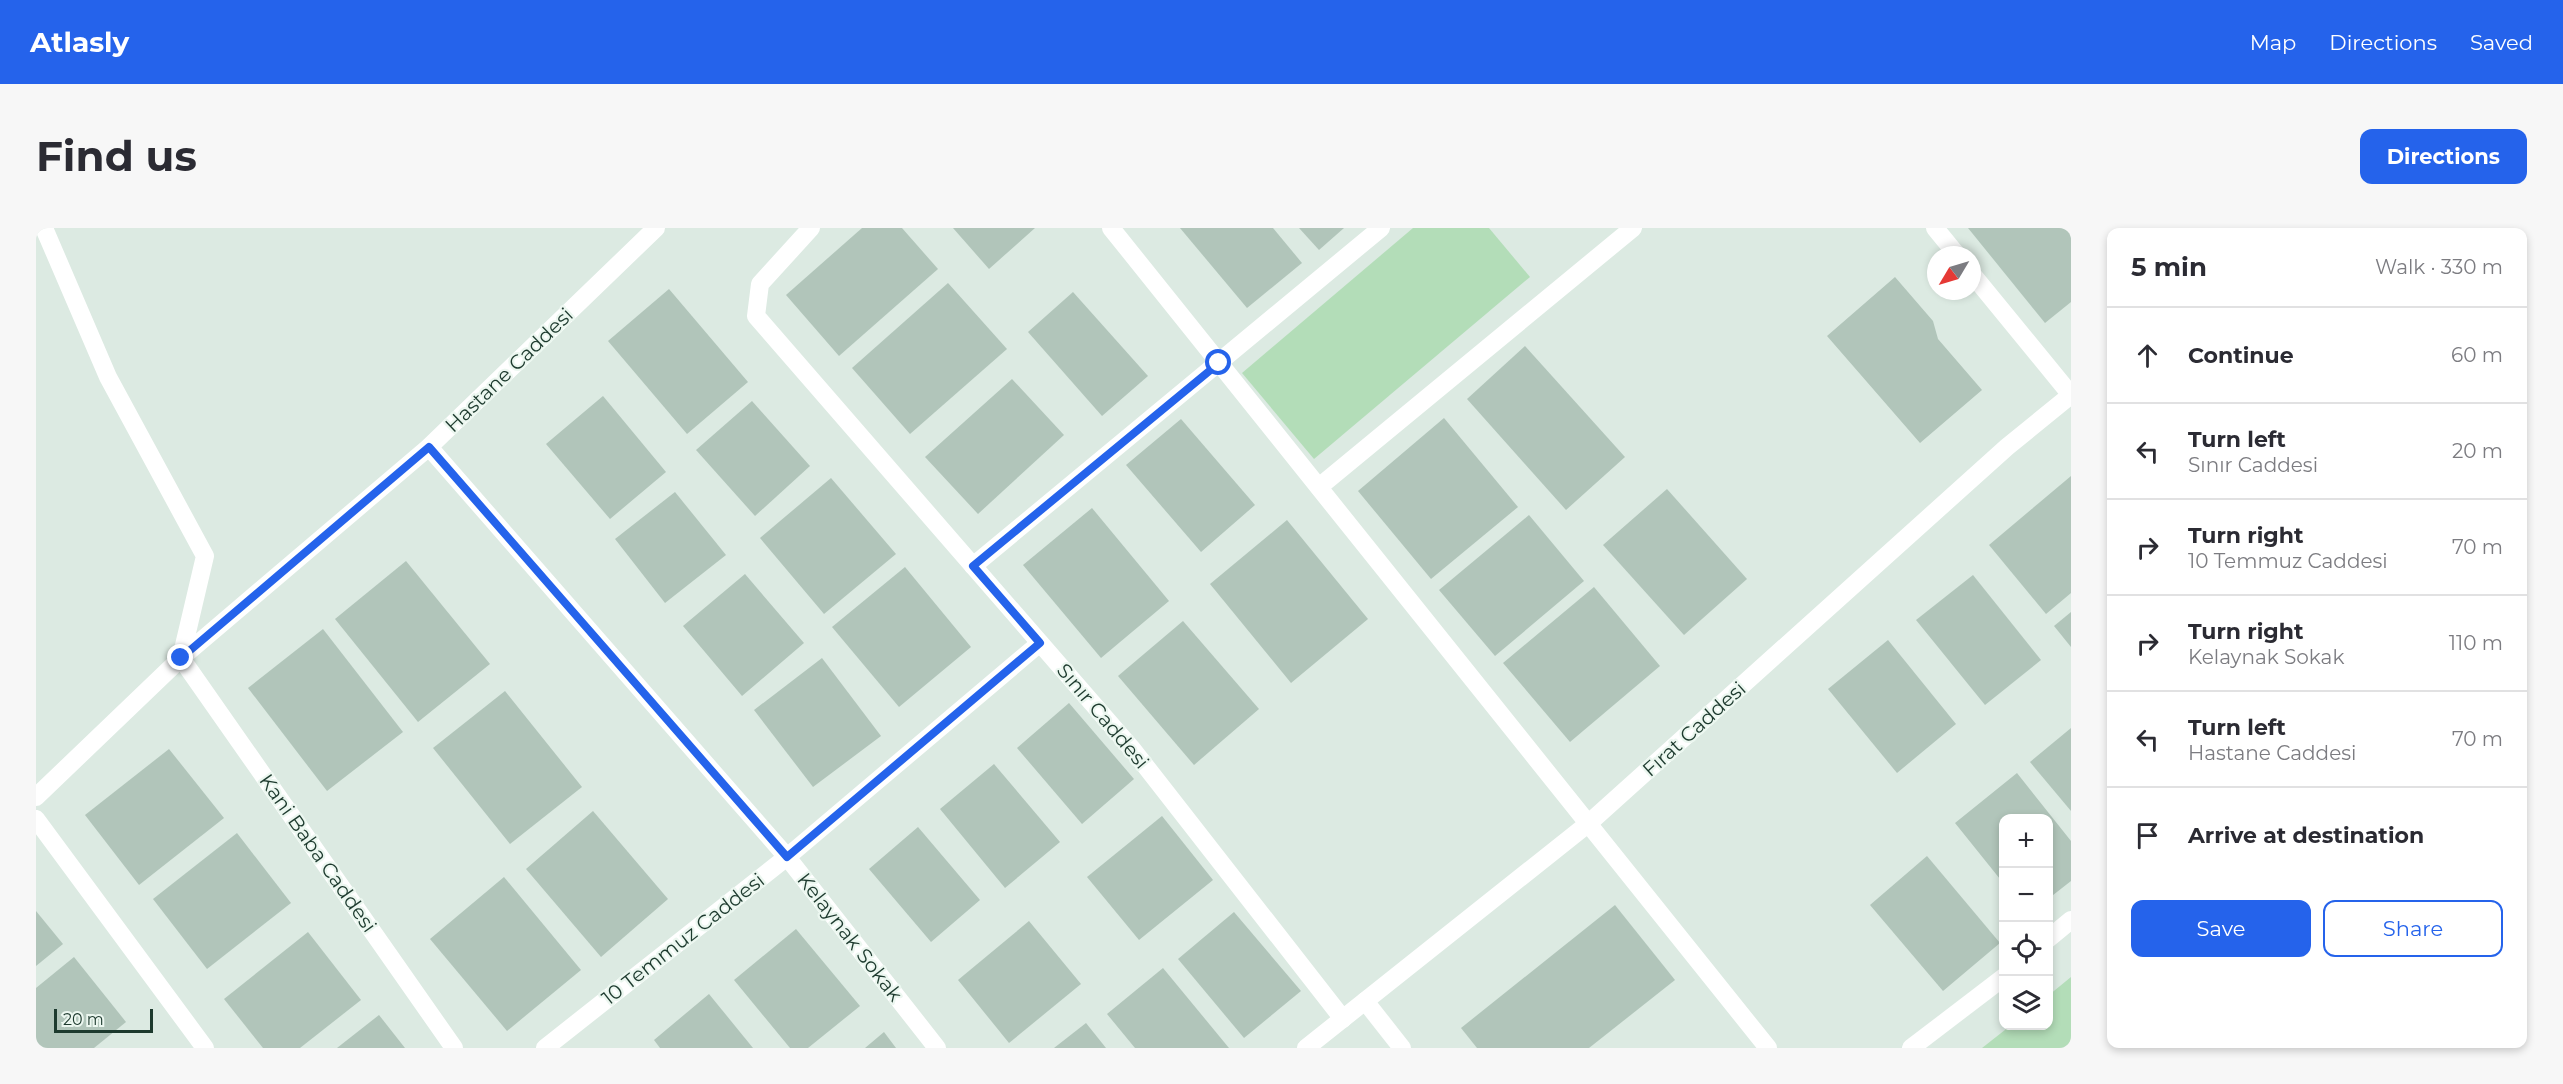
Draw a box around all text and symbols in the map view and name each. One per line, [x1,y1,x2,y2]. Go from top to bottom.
text: Atlasly [30,25,129,59]
text: Map [2250,30,2296,55]
text: Directions [2329,30,2437,55]
text: Saved [2470,30,2533,55]
button: Directions [2360,129,2527,184]
text: Find us [36,130,197,182]
north arrow [1927,246,1981,300]
text: 5 min [2131,251,2207,283]
text: Walk · 330 m [2375,255,2503,279]
street label: Hastane Caddesi [440,303,578,437]
icon: ahead [2131,339,2164,372]
text: Continue [2188,342,2294,369]
text: 60 m [2451,343,2503,367]
route start [1205,349,1231,375]
text: Turn left [2188,426,2286,453]
icon: left [2131,435,2164,468]
text: 20 m [2452,439,2503,463]
text: Sınır Caddesi [2188,453,2318,477]
text: Turn right [2188,522,2303,549]
icon: right [2131,531,2164,564]
text: 70 m [2452,535,2503,559]
text: 10 Temmuz Caddesi [2188,549,2388,573]
text: Turn right [2188,618,2303,645]
icon: right [2131,627,2164,660]
text: 110 m [2449,631,2503,655]
route end [167,644,193,670]
text: Kelaynak Sokak [2188,645,2344,669]
street label: Sınır Caddesi [1052,658,1154,774]
street label: Fırat Caddesi [1638,676,1750,782]
text: Turn left [2188,714,2286,741]
icon: left [2131,723,2164,756]
text: 70 m [2452,727,2503,751]
text: Hastane Caddesi [2188,741,2356,765]
street label: Kani Baba Caddesi [254,769,382,937]
map controls [1999,814,2053,1030]
button: + [1999,814,2053,868]
icon: arrive [2131,819,2164,852]
text: Arrive at destination [2188,822,2424,849]
street label: 10 Temmuz Caddesi [597,868,769,1010]
street label: Kelaynak Sokak [792,868,908,1006]
button: − [1999,868,2053,922]
button: Save [2131,900,2311,957]
button: Share [2323,900,2503,957]
button: locate [1999,922,2053,976]
button: layers [1999,976,2053,1030]
scale bar [54,1006,153,1034]
text: 20 m [63,1010,104,1029]

